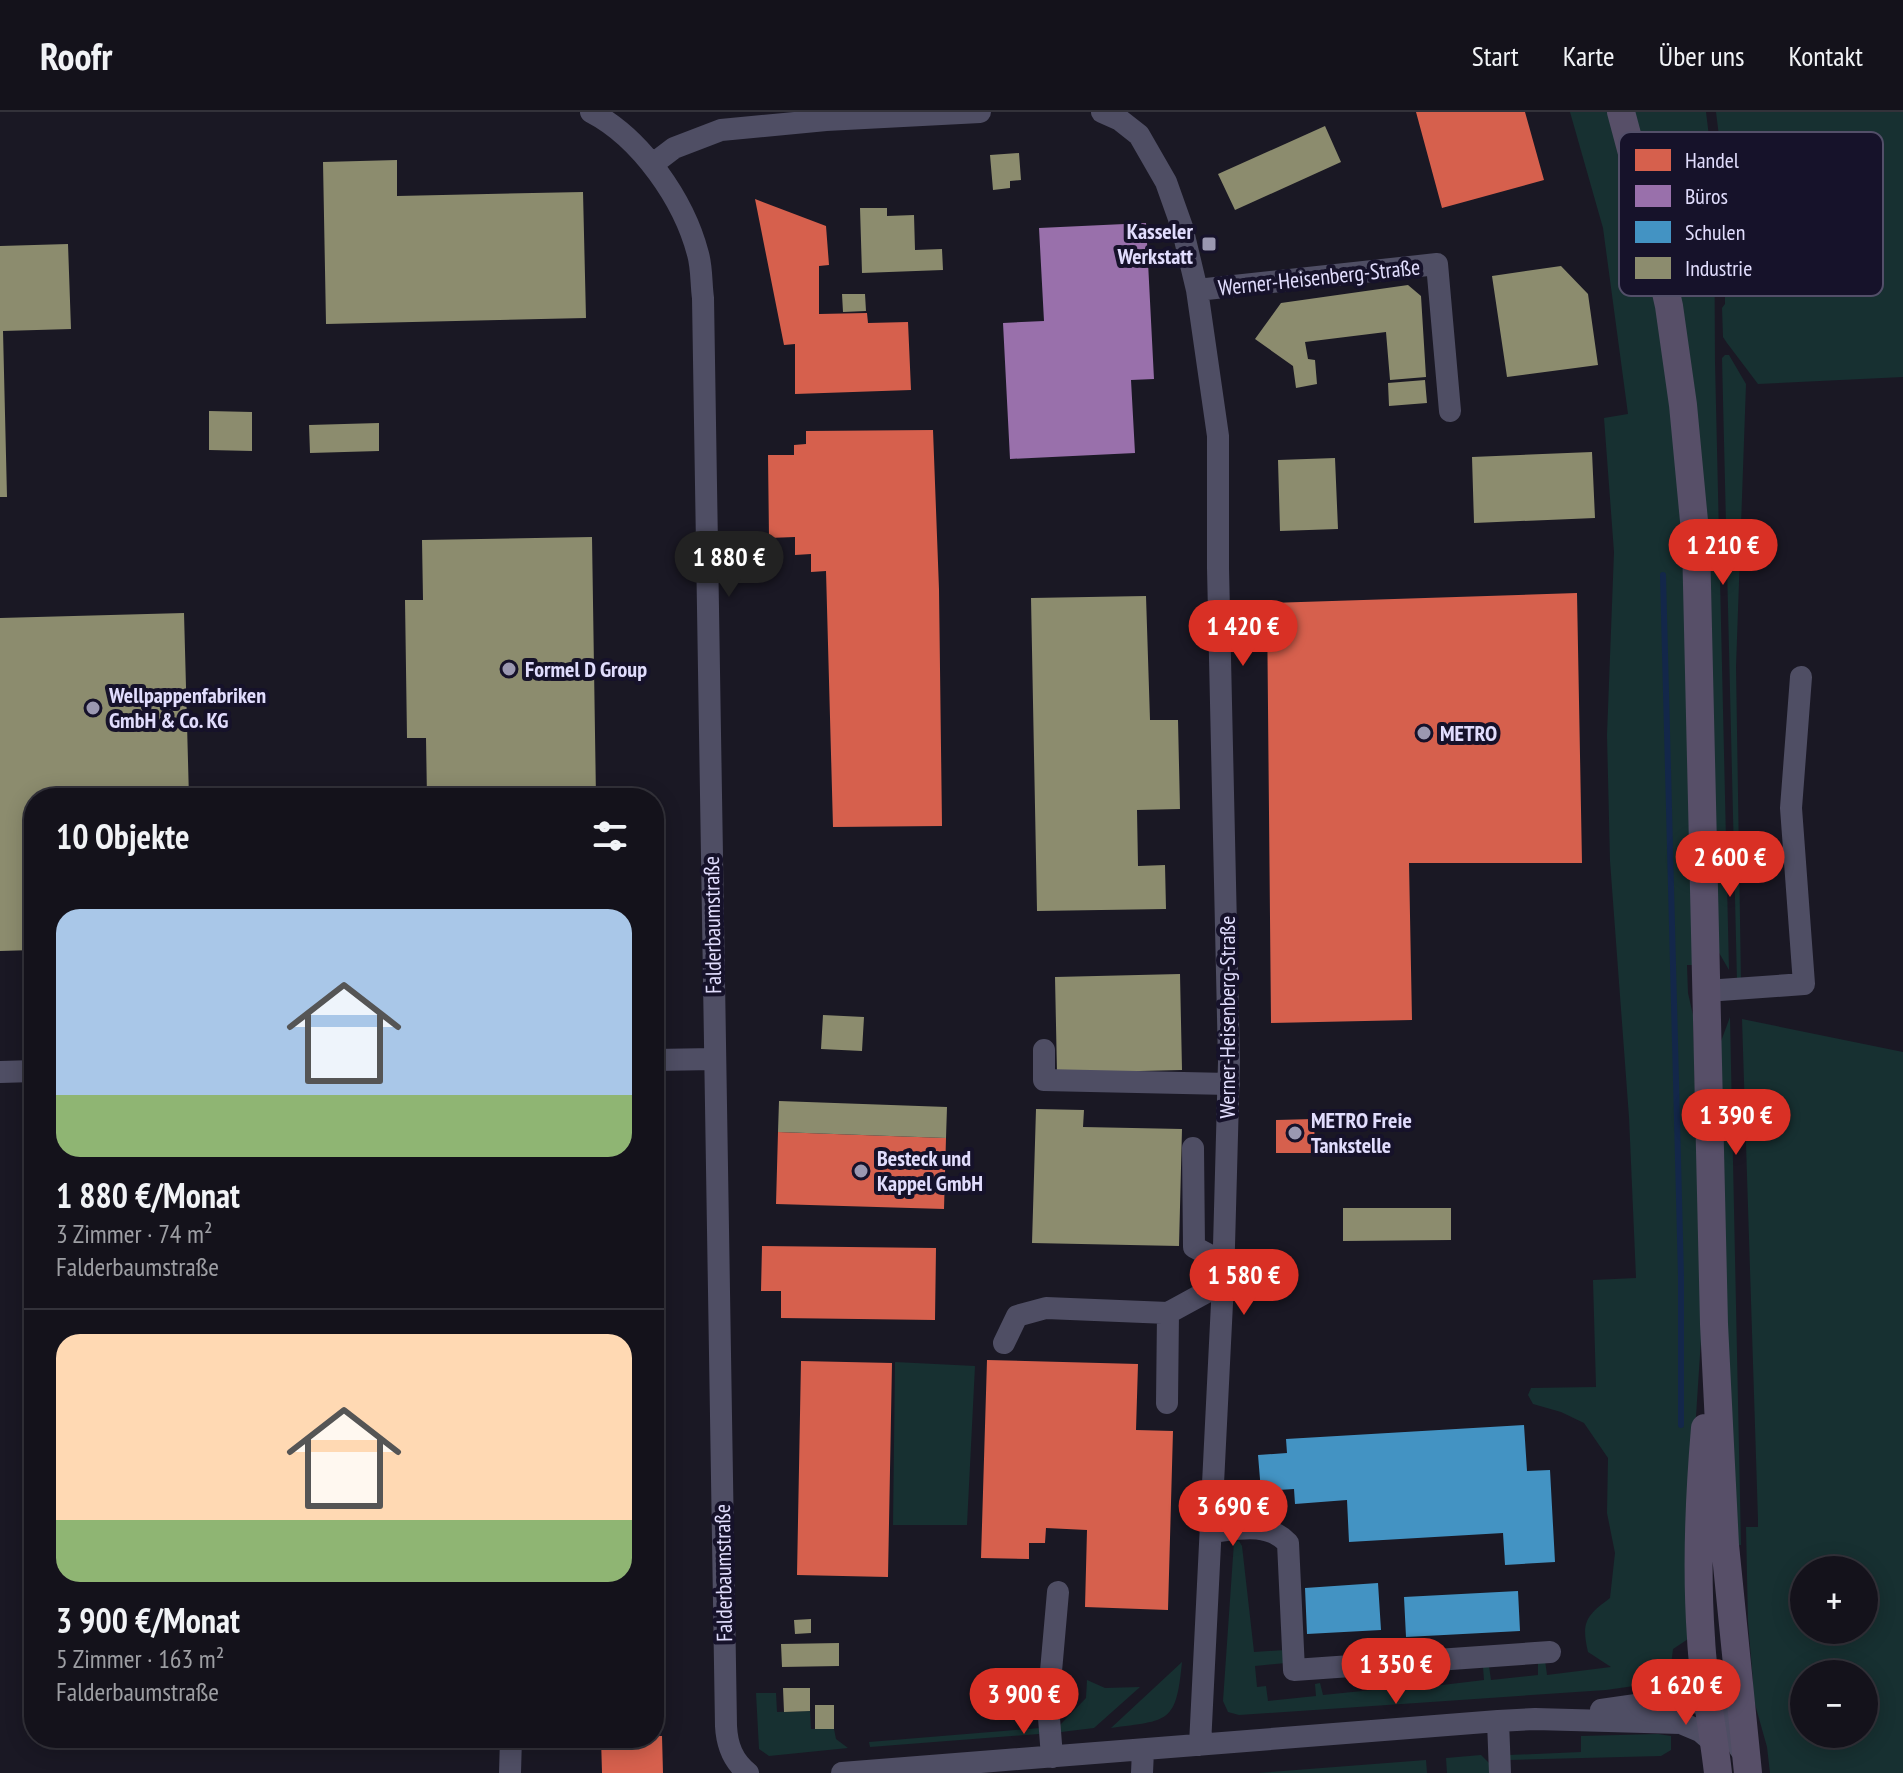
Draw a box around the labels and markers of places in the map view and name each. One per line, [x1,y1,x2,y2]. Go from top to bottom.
place label: Kasseler Werkstatt [1116,217,1194,270]
marker: Kasseler Werkstatt [1200,235,1218,253]
pin: 1 210 € [1649,519,1797,587]
pin: 1 880 € [655,531,803,599]
pin: 1 420 € [1169,600,1317,668]
place label: Formel D Group [525,655,647,683]
marker: Formel D Group [500,660,518,678]
place label: Wellpappenfabriken GmbH & Co. KG [108,681,266,734]
marker: Wellpappenfabriken GmbH & Co. KG [84,699,102,717]
place label: METRO [1440,719,1497,747]
marker: METRO [1415,724,1433,742]
pin: 2 600 € [1656,831,1804,899]
pin: 1 390 € [1662,1089,1810,1157]
place label: METRO Freie Tankstelle [1311,1106,1412,1159]
marker: METRO Freie Tankstelle [1286,1124,1304,1142]
place label: Besteck und Kappel GmbH [877,1144,983,1197]
marker: Besteck und Kappel GmbH [852,1162,870,1180]
pin: 1 580 € [1170,1249,1318,1317]
pin: 3 690 € [1159,1480,1307,1548]
pin: 1 350 € [1322,1638,1470,1706]
pin: 1 620 € [1612,1659,1760,1727]
pin: 3 900 € [950,1668,1098,1736]

